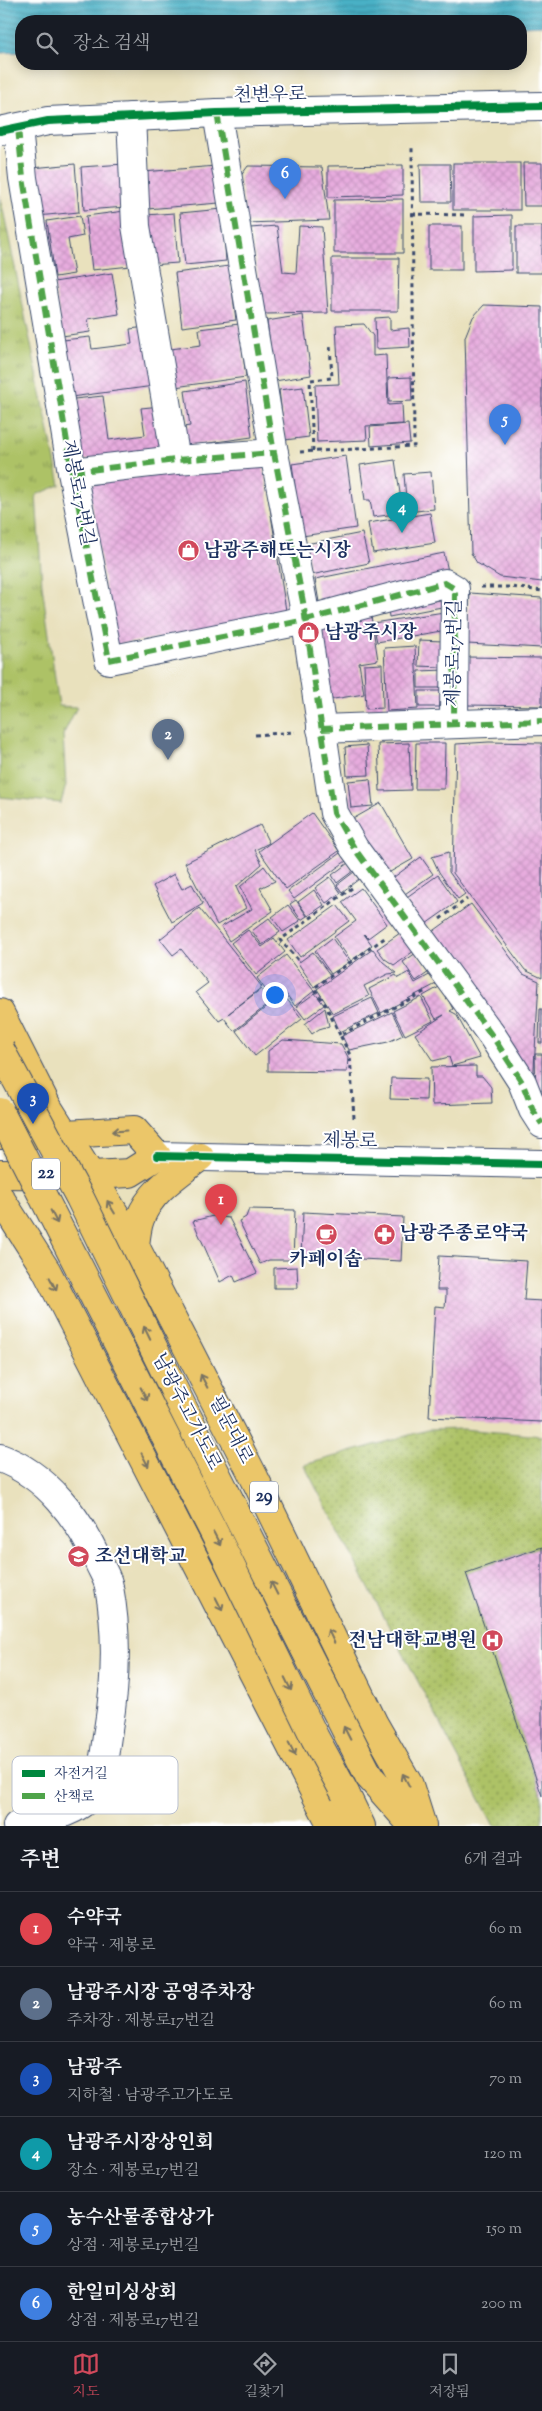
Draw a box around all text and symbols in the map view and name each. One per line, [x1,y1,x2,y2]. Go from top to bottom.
search box [15,15,527,70]
icon: search [33,29,61,57]
text: 장소 검색 [73,31,150,58]
street label: 천변우로 [233,82,307,110]
pin: 6 [269,158,301,199]
pin: 5 [489,404,521,445]
street label: 제봉로17번길 [53,438,101,548]
pin: 4 [386,492,418,533]
place label: 남광주해뜨는시장 [204,538,351,565]
shop icon: 남광주해뜨는시장 [176,539,200,563]
street label: 제봉로17번길 [441,599,469,707]
place label: 남광주시장 [325,620,417,647]
shop icon: 남광주시장 [297,621,321,645]
pin: 2 [152,719,184,760]
your location [262,982,288,1008]
pin: 3 [17,1083,49,1124]
one-way arrow [112,1127,128,1136]
street label: 제봉로 [322,1128,378,1156]
road number: 22 [32,1158,60,1190]
pin: 1 [205,1184,237,1225]
one-way arrow [105,1200,115,1214]
one-way arrow [49,1210,59,1225]
place label: 남광주종로약국 [400,1221,528,1248]
cafe icon: 카페이솝 [314,1222,338,1246]
pharmacy icon: 남광주종로약국 [372,1222,396,1246]
place label: 카페이솝 [289,1247,363,1274]
one-way arrow [49,1276,58,1291]
one-way arrow [142,1326,151,1341]
street label: 남광주고가도로 [145,1349,227,1475]
one-way arrow [199,1374,208,1389]
one-way arrow [139,1386,149,1401]
street label: 필문대로 [201,1391,259,1469]
one-way arrow [140,1452,150,1466]
road number: 29 [250,1481,278,1512]
one-way arrow [212,1531,222,1546]
place label: 조선대학교 [95,1544,187,1571]
school or university icon: 조선대학교 [67,1545,91,1569]
one-way arrow [269,1581,278,1596]
one-way arrow [214,1596,224,1611]
place label: 전남대학교병원 [349,1628,477,1655]
one-way arrow [326,1629,335,1644]
hospital icon: 전남대학교병원 [481,1629,505,1653]
one-way arrow [284,1677,294,1692]
one-way arrow [342,1726,351,1741]
one-way arrow [288,1741,297,1756]
legend [12,1756,178,1814]
text: 자전거길 [54,1765,108,1785]
one-way arrow [401,1773,410,1788]
text: 산책로 [54,1788,95,1808]
text: 주변 [20,1846,61,1876]
text: 6개 결과 [464,1849,522,1872]
text: 수약국 [67,1905,122,1932]
text: 1 [33,1918,39,1941]
text: 60 m [489,1918,522,1941]
text: 약국 · 제봉로 [67,1935,155,1958]
text: 남광주시장 공영주차장 [67,1980,255,2007]
text: 2 [32,1993,40,2016]
text: 60 m [489,1993,522,2016]
text: 주차장 · 제봉로17번길 [67,2010,215,2033]
text: 남광주 [67,2055,122,2082]
text: 3 [33,2068,39,2091]
text: 70 m [489,2068,522,2091]
text: 지하철 · 남광주고가도로 [67,2085,232,2108]
text: 남광주시장상인회 [67,2130,214,2157]
text: 4 [32,2143,40,2166]
text: 120 m [484,2143,522,2166]
text: 장소 · 제봉로17번길 [67,2160,200,2183]
text: 농수산물종합상가 [67,2205,214,2232]
text: 5 [33,2218,39,2241]
text: 150 m [486,2218,522,2241]
text: 상점 · 제봉로17번길 [67,2235,200,2258]
text: 한일미싱상회 [67,2280,177,2307]
text: 6 [32,2293,40,2316]
text: 200 m [481,2293,522,2316]
text: 상점 · 제봉로17번길 [67,2310,200,2333]
tab: 지도 [72,2350,100,2403]
tab: 길찾기 [244,2350,285,2403]
tab: 저장됨 [429,2350,470,2403]

